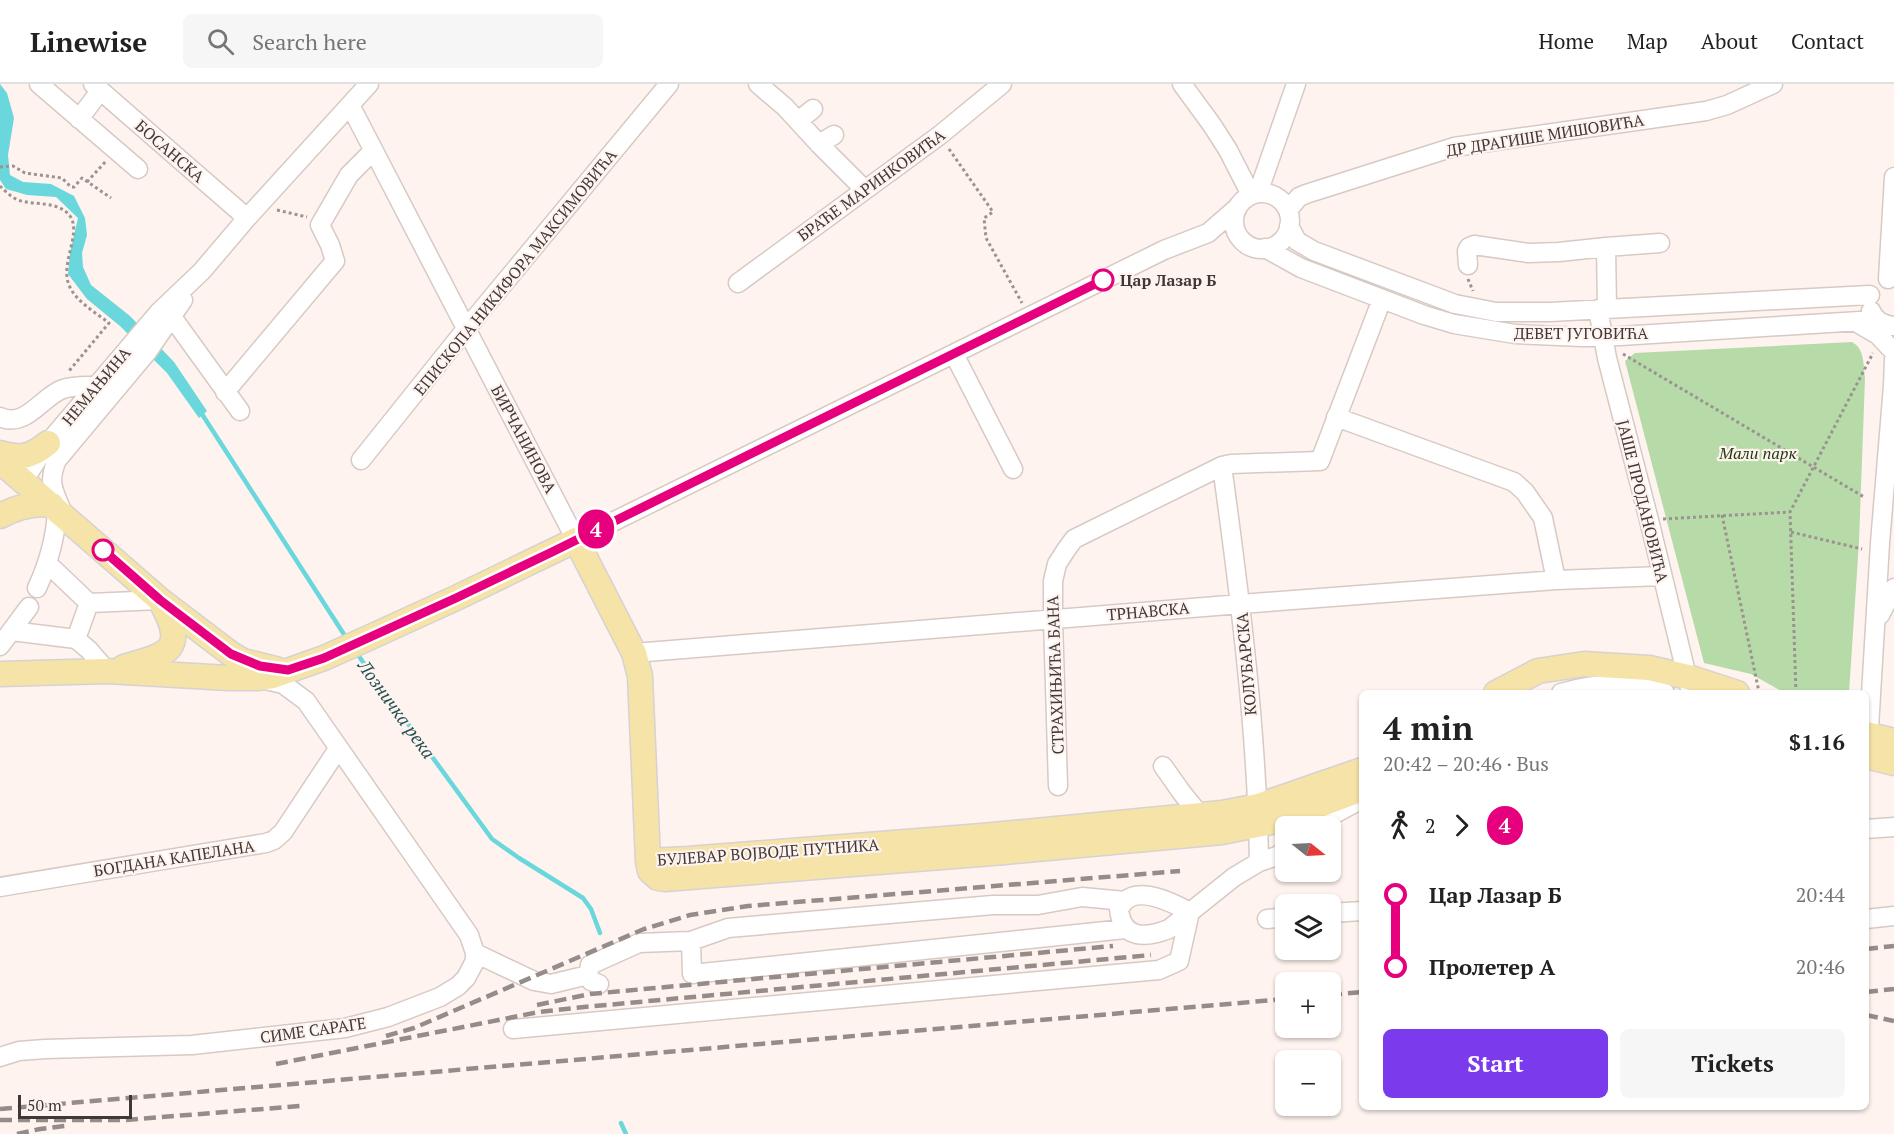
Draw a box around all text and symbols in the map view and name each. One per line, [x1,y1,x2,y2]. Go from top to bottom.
search box [183,14,603,68]
text: Linewise [30,23,147,60]
icon: search [204,25,237,58]
text: Search here [252,27,367,56]
text: Home [1538,27,1594,55]
text: Map [1627,27,1668,55]
text: About [1701,27,1758,55]
text: Contact [1791,27,1864,55]
street label: ДР ДРАГИШЕ МИШОВИЋА [1444,108,1646,162]
street label: БОСАНСКА [131,115,209,187]
street label: БРАЋЕ МАРИНКОВИЋА [793,124,949,246]
street label: ЕПИСКОПА НИКИФОРА МАКСИМОВИЋА [409,144,621,400]
marker: Цар Лазар Б [1092,269,1114,291]
place label: Цар Лазар Б [1120,269,1217,291]
street label: ДЕВЕТ ЈУГОВИЋА [1514,322,1648,344]
street label: НЕМАЊИНА [57,342,135,430]
street label: БИРЧАНИНОВА [486,381,562,497]
street label: ЈАШЕ ПРОДАНОВИЋА [1612,417,1674,585]
park label: Мали парк [1718,442,1797,464]
line badge: 4 [576,510,616,548]
text: 4 [590,515,602,543]
unlabelled marker [92,539,114,561]
street label: СТРАХИЊИЋА БАНА [1041,595,1069,755]
street label: ТРНАВСКА [1106,596,1190,626]
street label: КОЛУБАРСКА [1231,612,1261,716]
water label: Лозничка река [352,654,441,763]
text: 4 min [1383,706,1473,749]
text: $1.16 [1789,727,1845,756]
text: 20:42 – 20:46 · Bus [1383,750,1549,777]
icon: walk [1383,809,1416,842]
icon: forward [1445,809,1478,842]
text: 4 [1499,811,1511,839]
text: 2 [1425,812,1436,839]
north arrow [1275,816,1341,882]
map controls [1275,816,1341,1116]
street label: БУЛЕВАР ВОЈВОДЕ ПУТНИКА [656,833,880,871]
street label: БОГДАНА КАПЕЛАНА [92,834,256,882]
text: Цар Лазар Б [1429,880,1562,909]
text: 20:44 [1796,881,1845,908]
button: layers [1275,894,1341,960]
text: Пролетер А [1429,952,1555,981]
text: 20:46 [1796,953,1845,980]
button: + [1275,972,1341,1038]
street label: СИМЕ САРАГЕ [259,1012,367,1048]
button: Start [1383,1029,1608,1098]
button: Tickets [1620,1029,1845,1098]
button: − [1275,1050,1341,1116]
scale bar [18,1092,132,1120]
text: 50 m [27,1094,62,1116]

